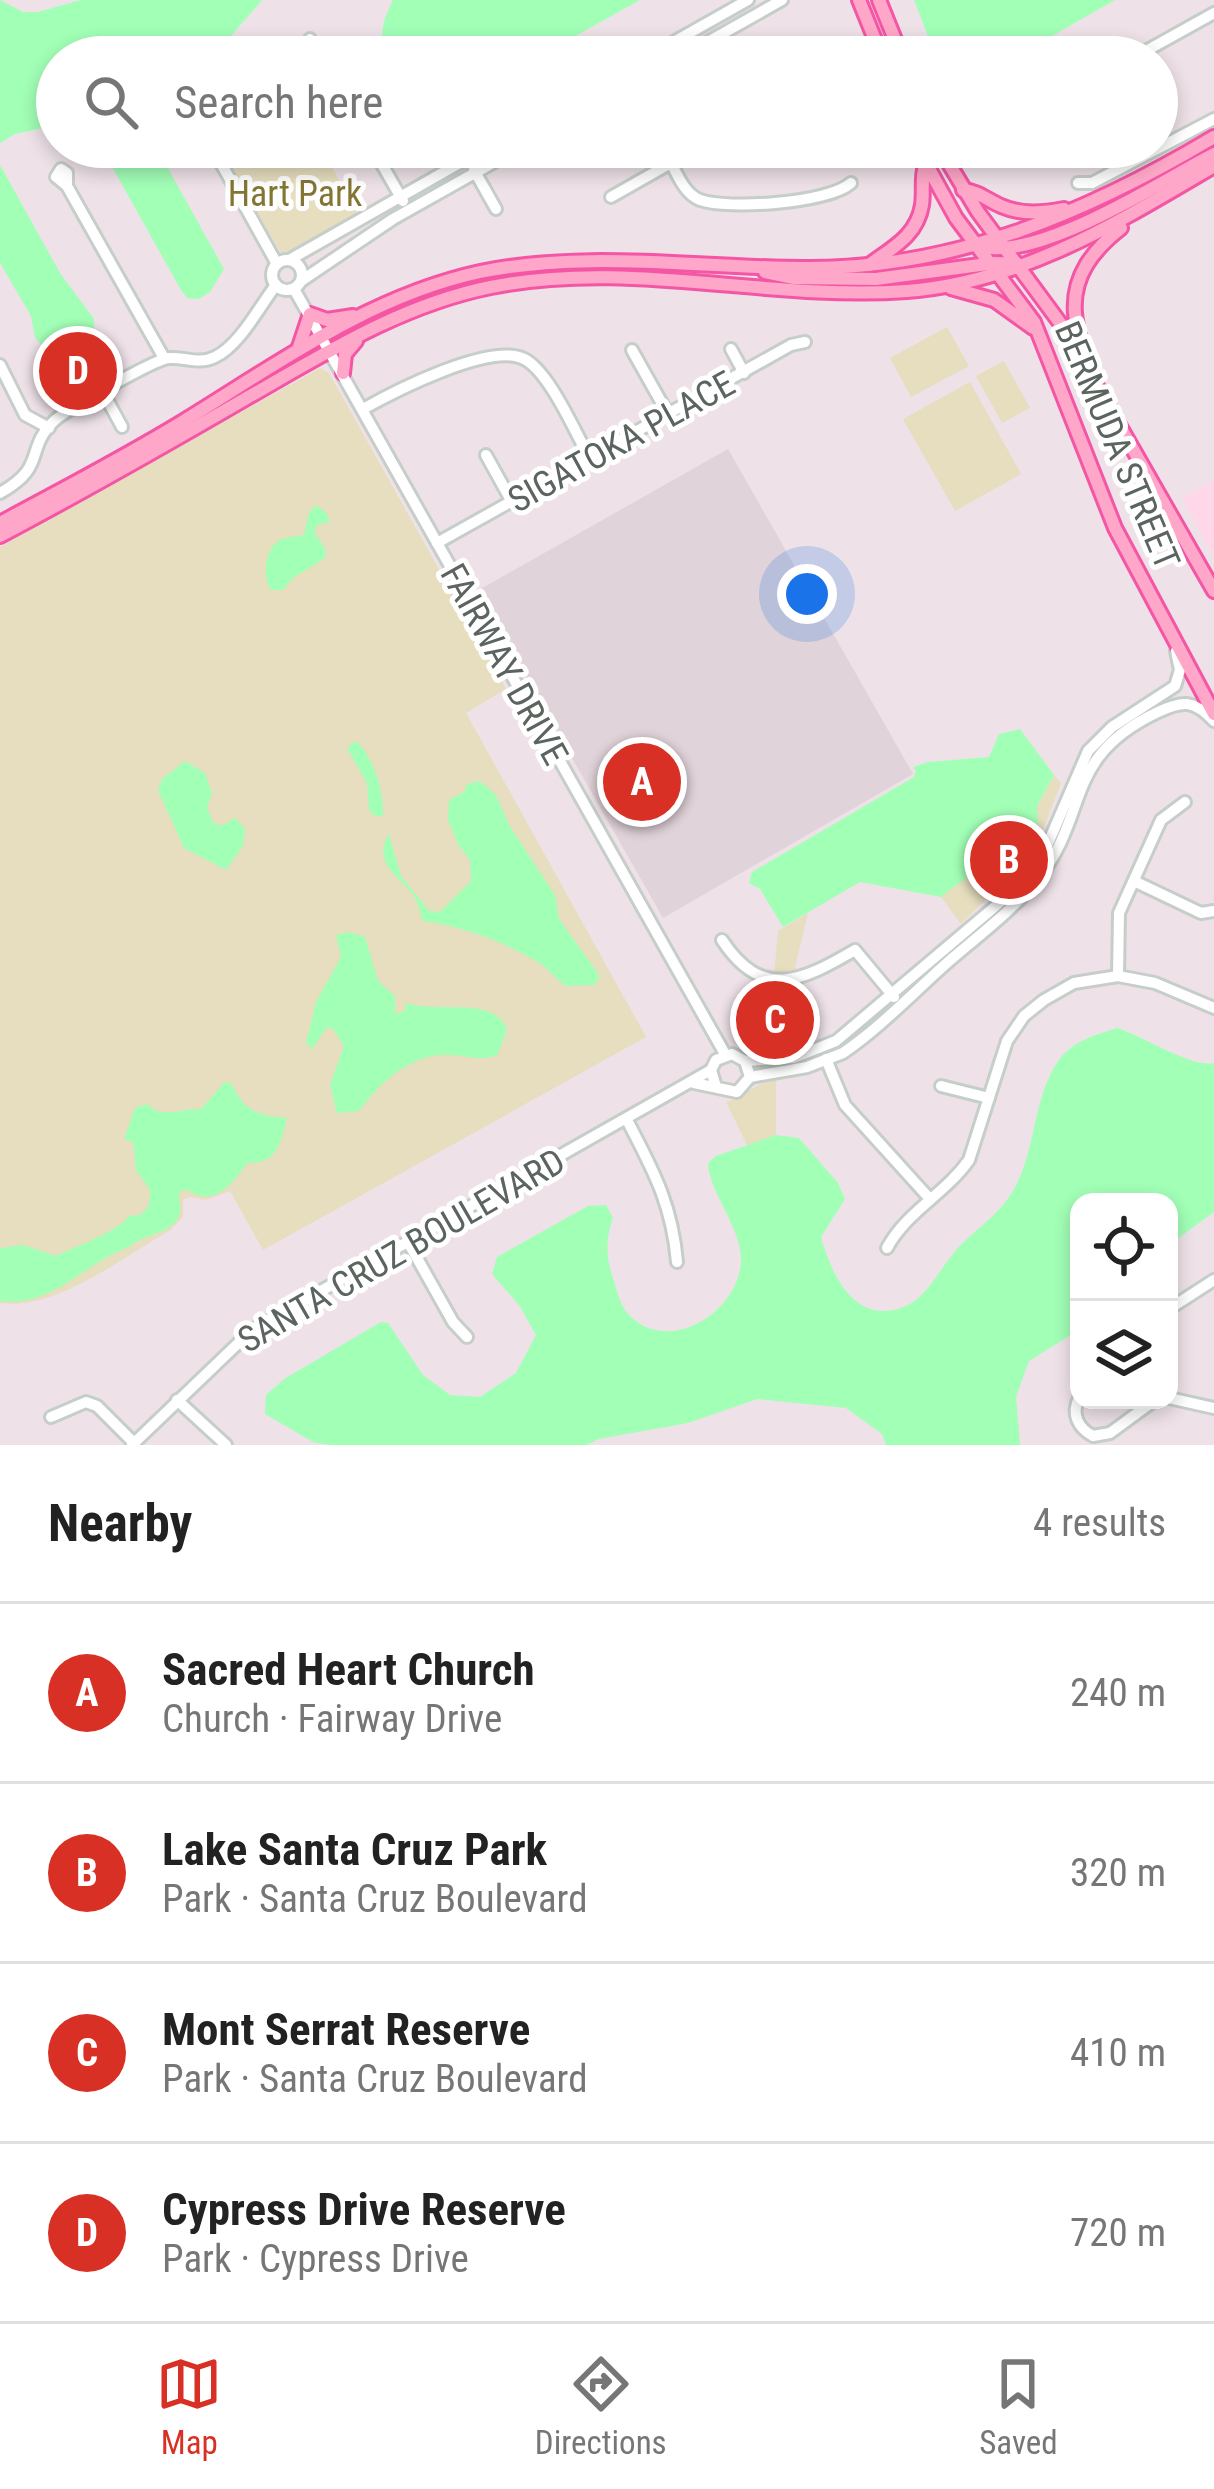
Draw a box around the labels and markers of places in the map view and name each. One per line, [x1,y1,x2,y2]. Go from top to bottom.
pin: D [39,326,117,416]
pin: A [603,737,681,827]
pin: B [970,815,1048,905]
pin: C [736,975,814,1065]

